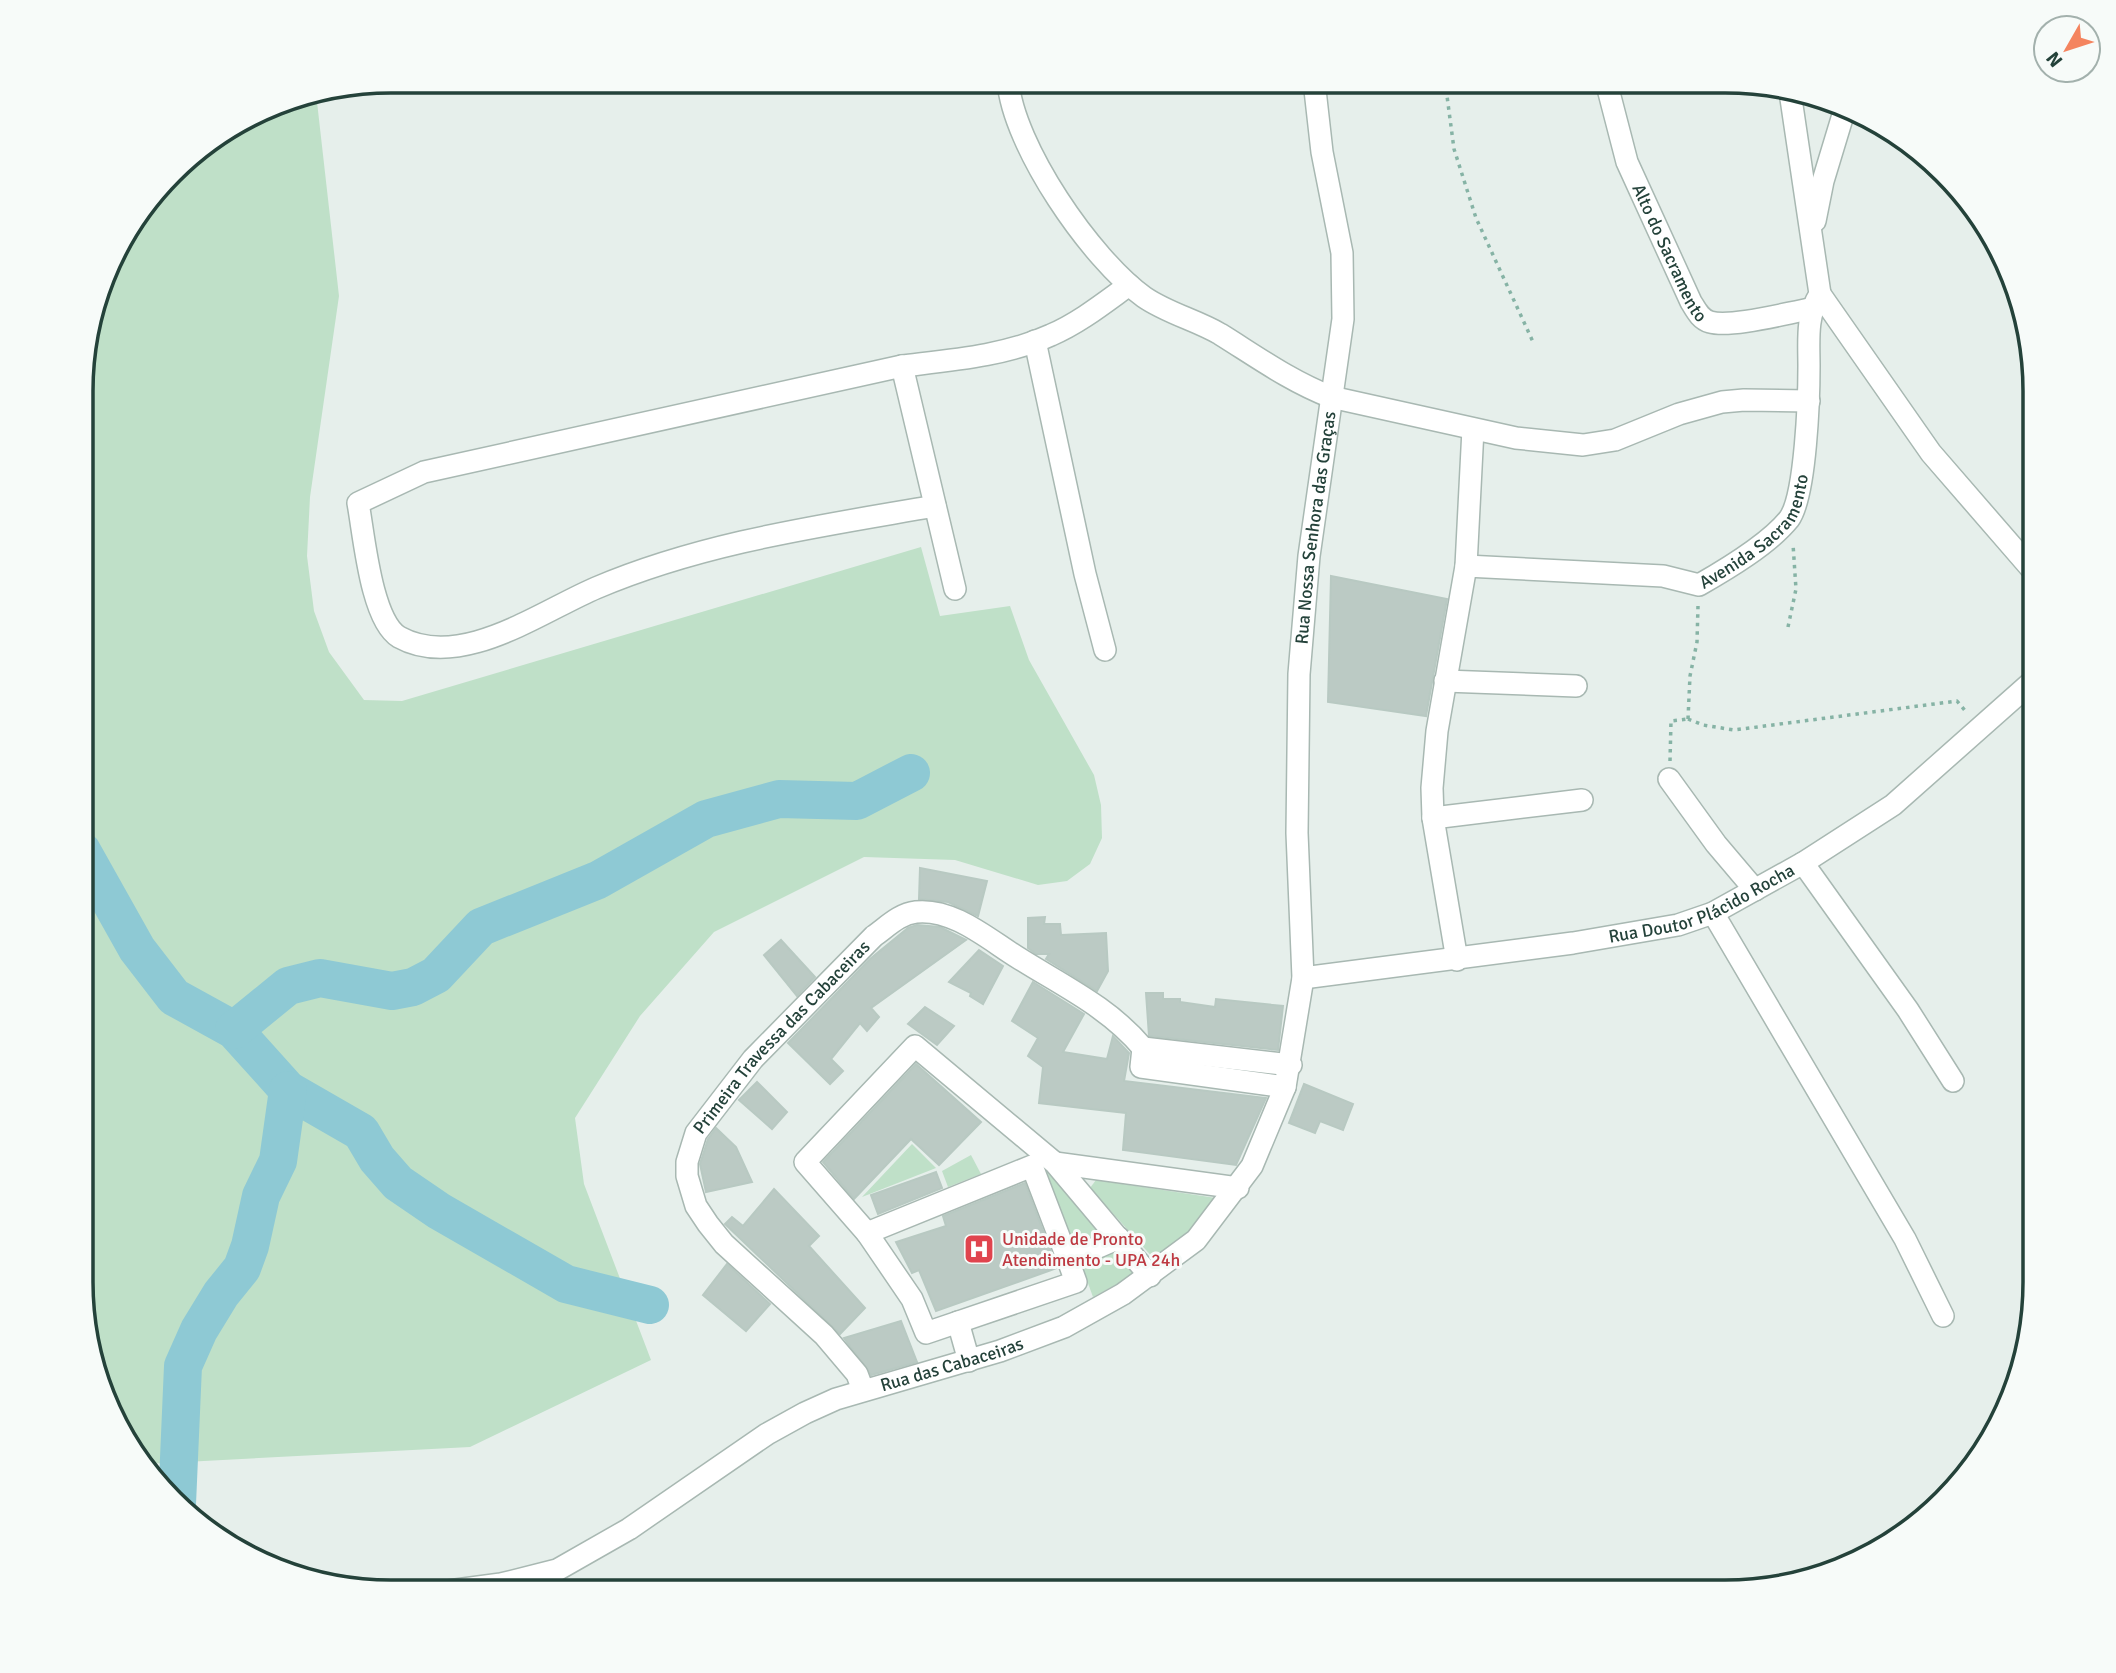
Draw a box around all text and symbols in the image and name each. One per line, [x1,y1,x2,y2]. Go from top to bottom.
north arrow [2032,14,2102,84]
text: N [2041,46,2068,72]
street label: Alto do Sacramento [1627,180,1712,327]
street label: Rua Nossa Senhora das Graças [1291,410,1341,645]
street label: Avenida Sacramento [1695,472,1813,594]
street label: Rua Doutor Plácido Rocha [1607,859,1798,948]
street label: Primeira Travessa das Cabaceiras [688,936,875,1138]
place label: Unidade de Pronto Atendimento - UPA 24h [1002,1228,1180,1271]
hospital icon: Unidade de Pronto Atendimento - UPA 24h [962,1232,996,1266]
street label: Rua das Cabaceiras [878,1332,1027,1396]

